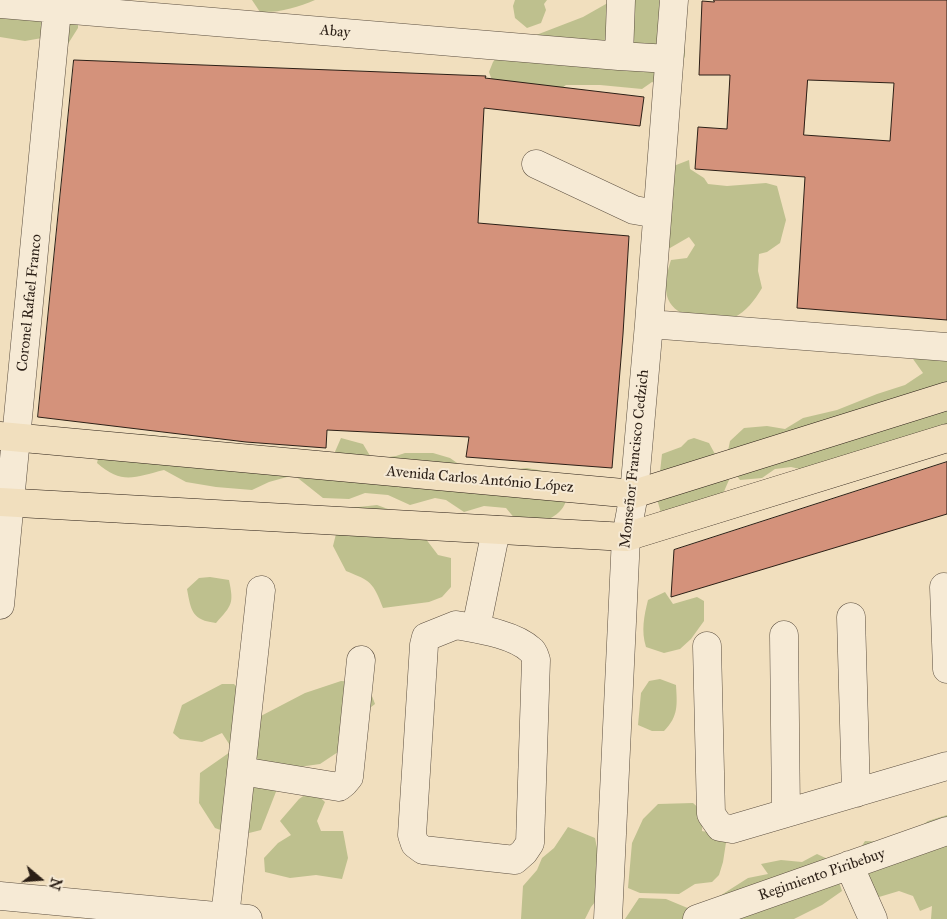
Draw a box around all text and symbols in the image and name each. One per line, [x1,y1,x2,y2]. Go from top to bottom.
street label: Abay [319,22,351,42]
street label: Coronel Rafael Franco [14,233,46,373]
street label: Monseñor Francisco Cedzich [617,369,653,549]
street label: Avenida Carlos António López [385,463,575,497]
street label: Regimiento Piribebuy [756,845,888,905]
north arrow [15,854,65,904]
text: N [45,876,65,892]

